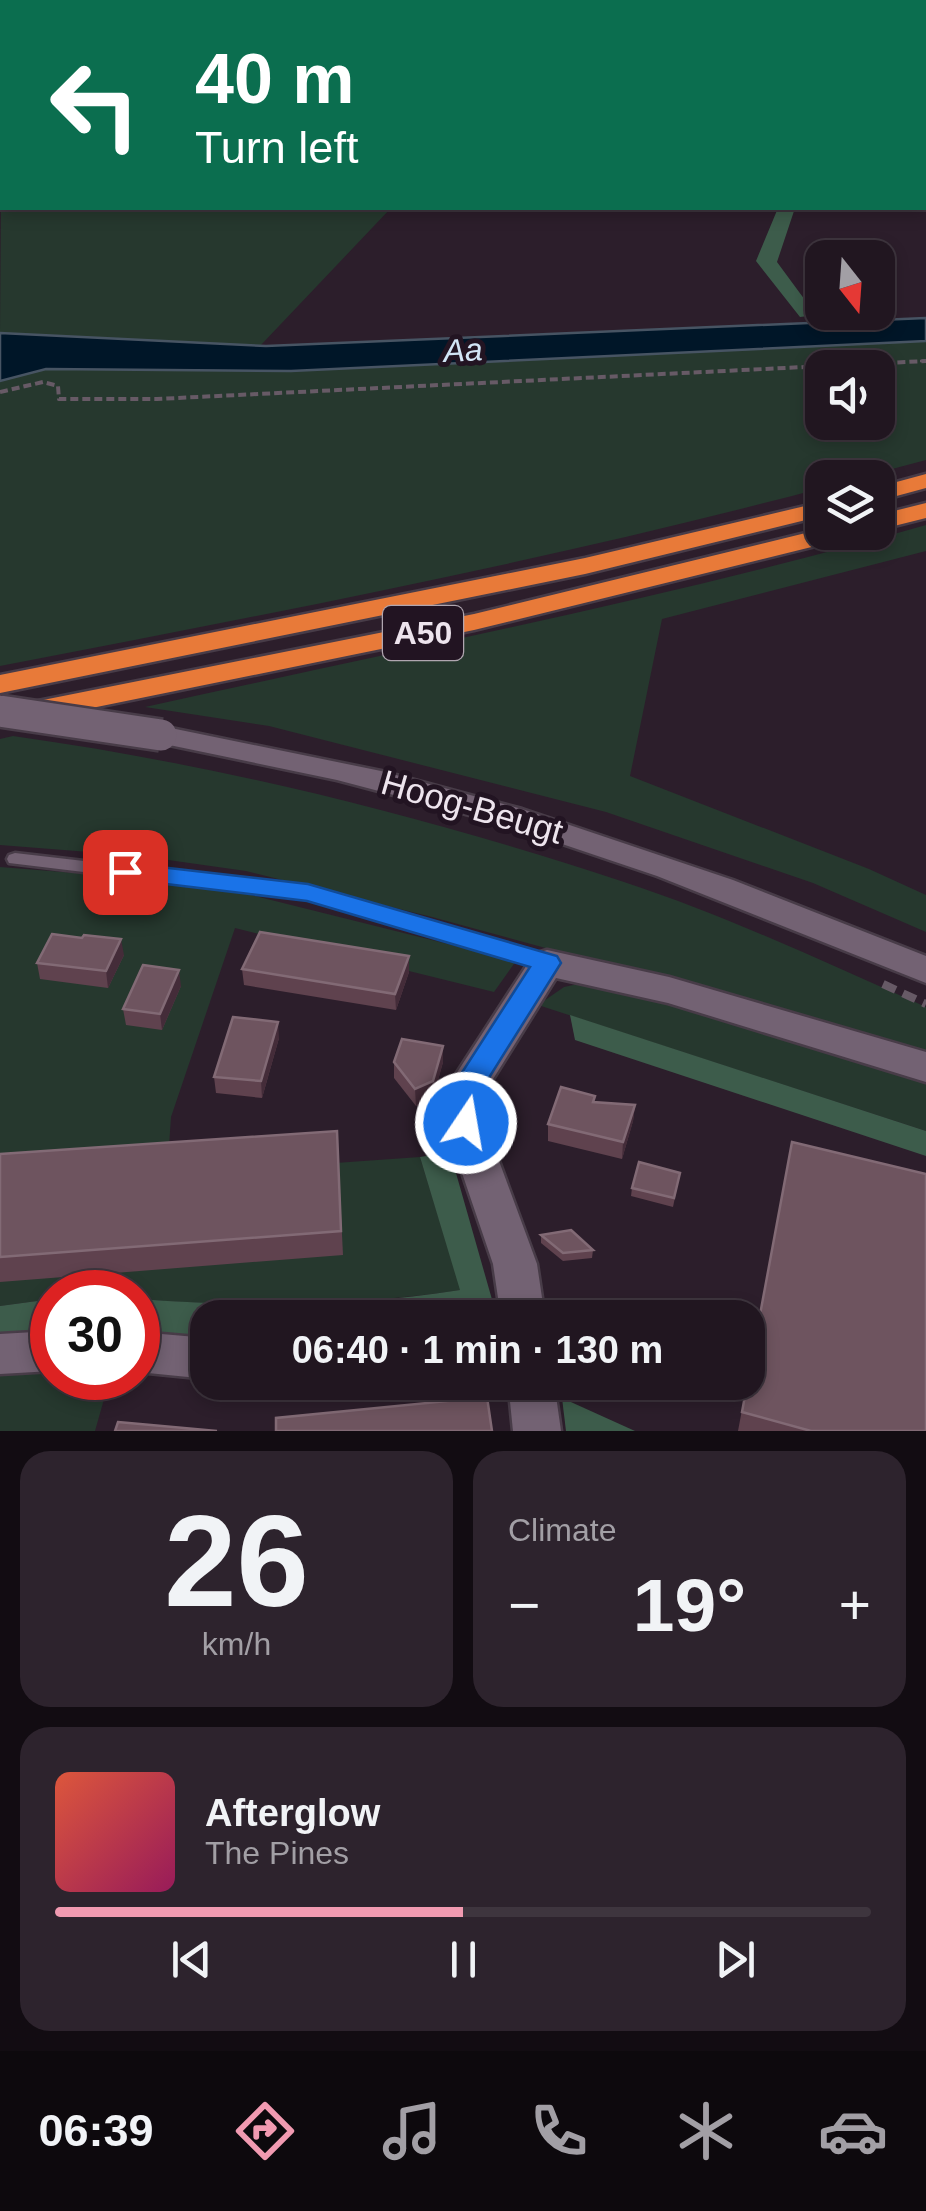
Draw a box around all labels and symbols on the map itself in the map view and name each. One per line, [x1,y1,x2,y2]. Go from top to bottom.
north arrow [805,240,895,330]
water label: Aa [441,331,483,369]
road number: A50 [383,606,463,660]
street label: Hoog-Beugt [377,762,568,851]
pin [83,830,168,915]
position arrow [414,1071,518,1175]
speed limit sign: 30 [30,1270,160,1400]

